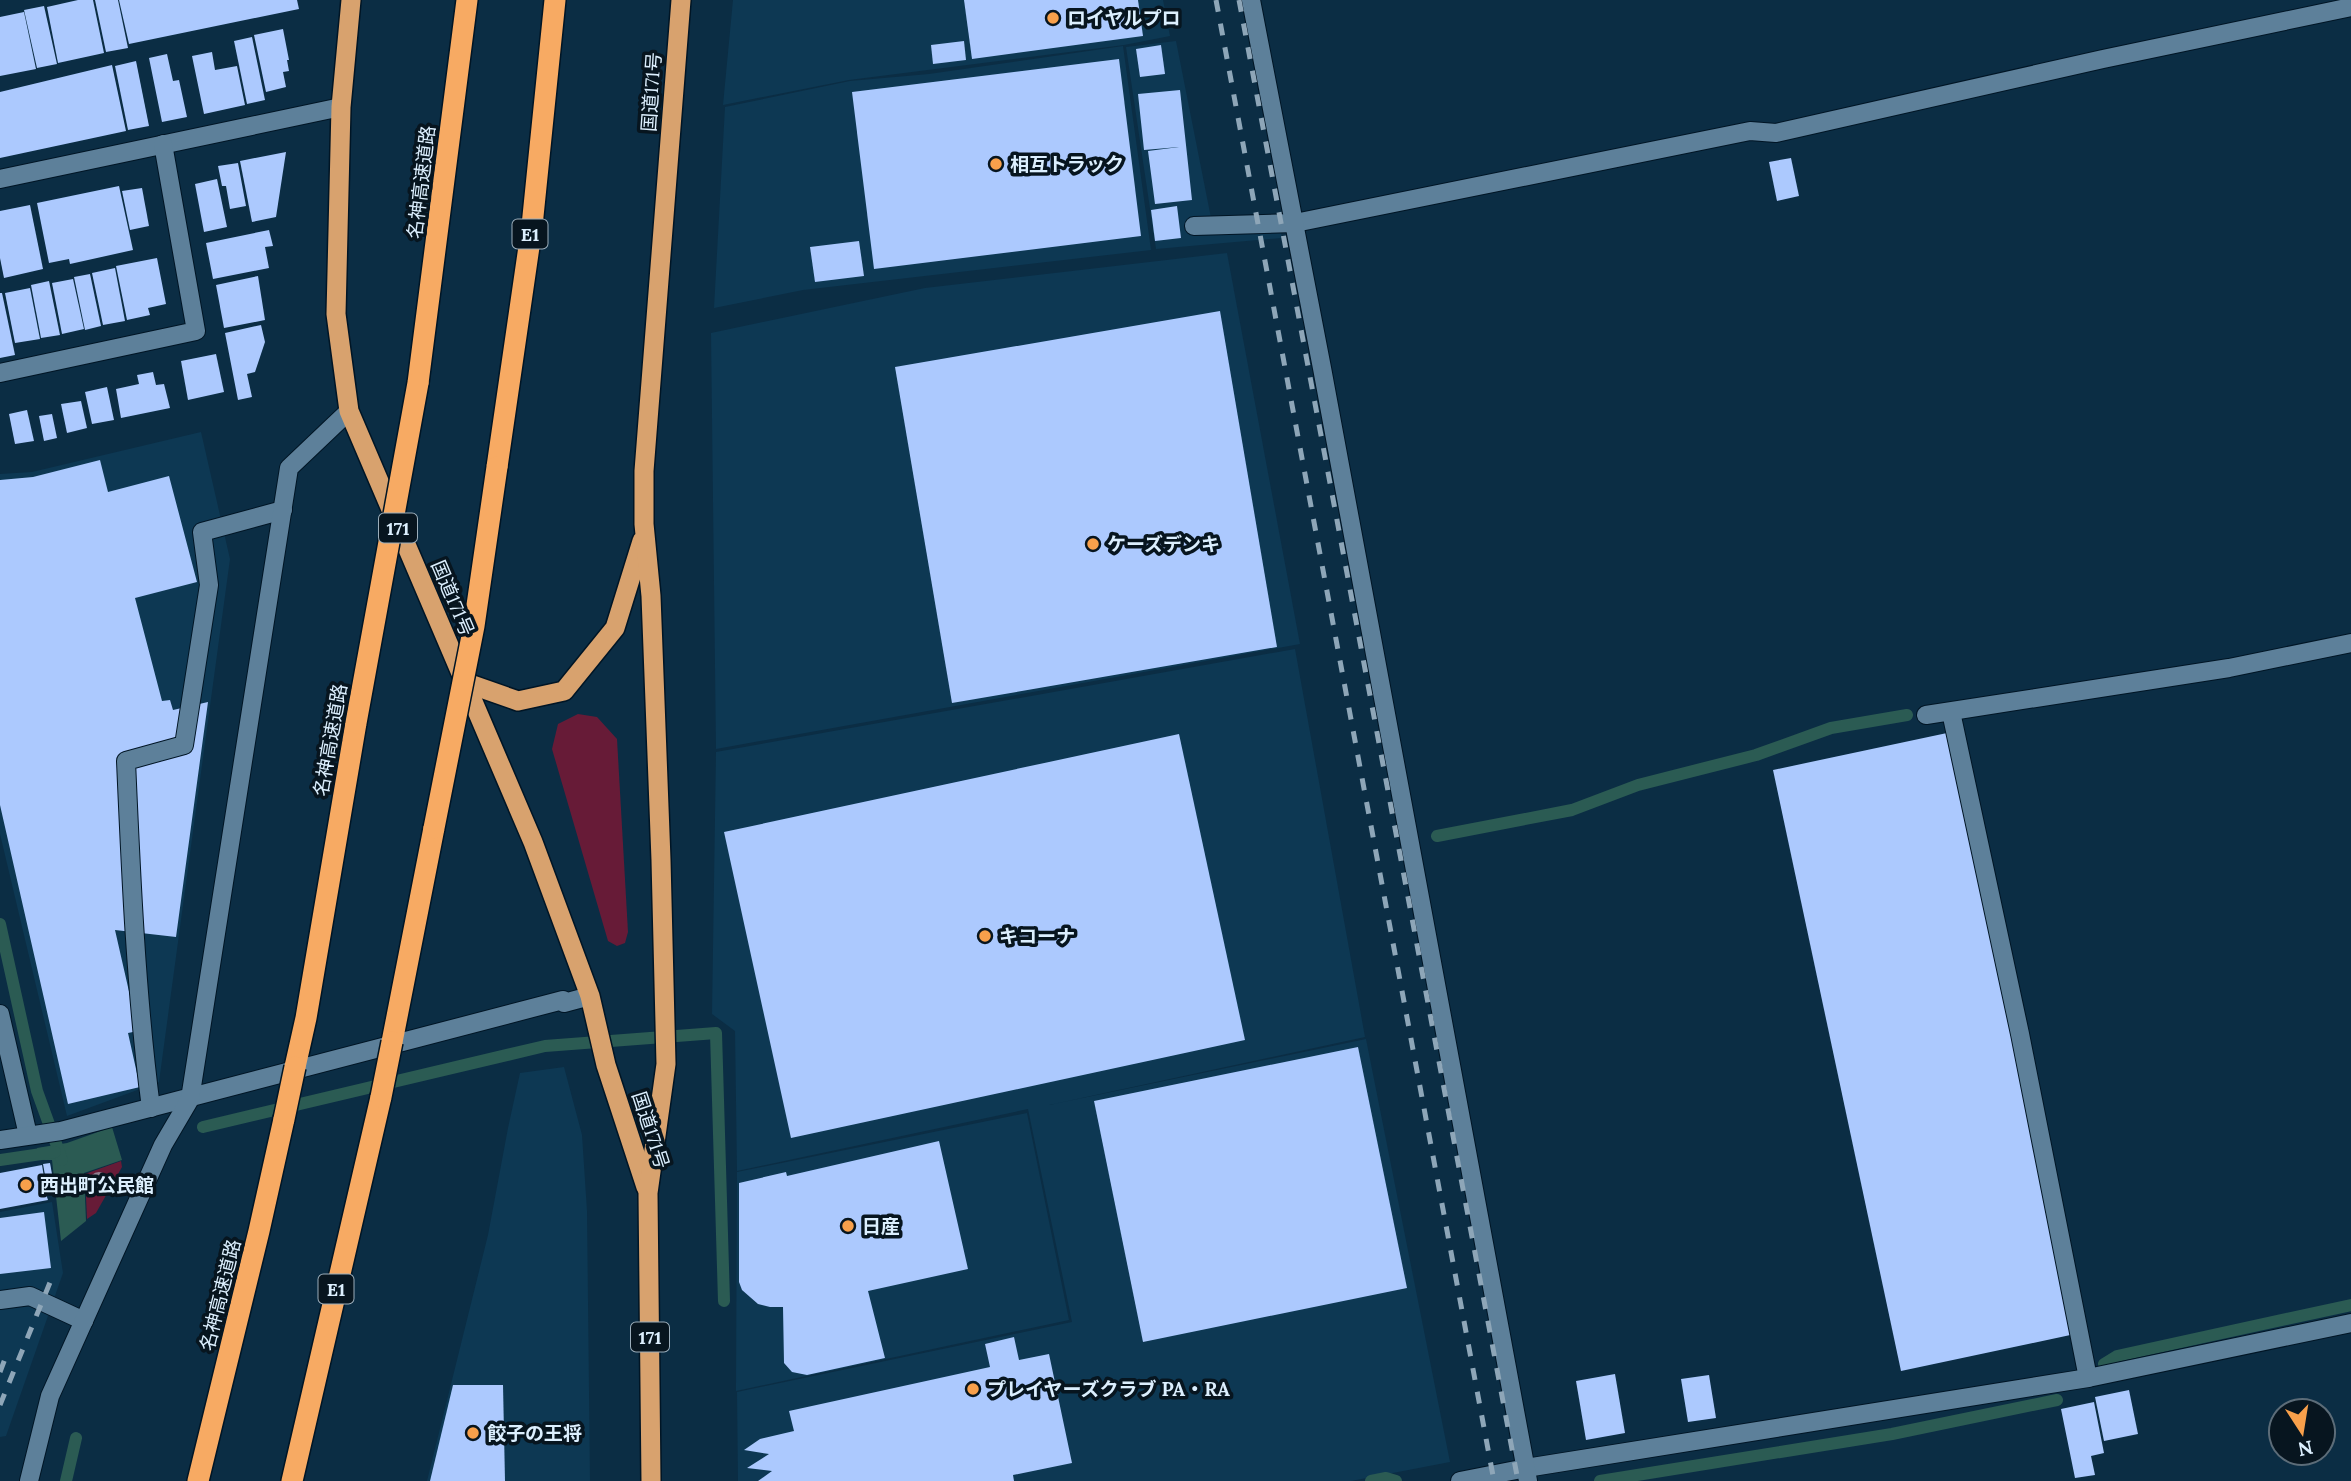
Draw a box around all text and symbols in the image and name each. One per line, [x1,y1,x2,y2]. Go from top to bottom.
place label: ロイヤルプロ [1067,6,1180,30]
marker: ロイヤルプロ [1045,10,1061,26]
street label: 国道171号 [636,51,666,133]
street label: 名神高速道路 [402,124,440,240]
place label: 相互トラック [1010,152,1124,176]
marker: 相互トラック [988,156,1004,172]
road number: E1 [512,220,548,248]
road number: 171 [379,514,417,542]
place label: ケーズデンキ [1107,532,1220,556]
marker: ケーズデンキ [1085,536,1101,552]
street label: 国道171号 [426,557,480,639]
street label: 名神高速道路 [308,682,352,798]
place label: キコーナ [999,924,1075,948]
marker: キコーナ [977,928,993,944]
street label: 国道171号 [627,1088,675,1172]
place label: 西出町公民館 [40,1173,154,1197]
marker: 西出町公民館 [18,1177,34,1193]
place label: 日産 [862,1214,900,1238]
marker: 日産 [840,1218,856,1234]
street label: 名神高速道路 [195,1237,245,1353]
road number: E1 [318,1274,354,1304]
road number: 171 [631,1322,669,1352]
place label: プレイヤーズクラブ PA・RA [987,1377,1230,1401]
marker: プレイヤーズクラブ PA・RA [965,1381,981,1397]
north arrow [2267,1397,2337,1467]
place label: 餃子の王将 [487,1421,582,1445]
marker: 餃子の王将 [465,1425,481,1441]
text: N [2296,1435,2315,1462]

